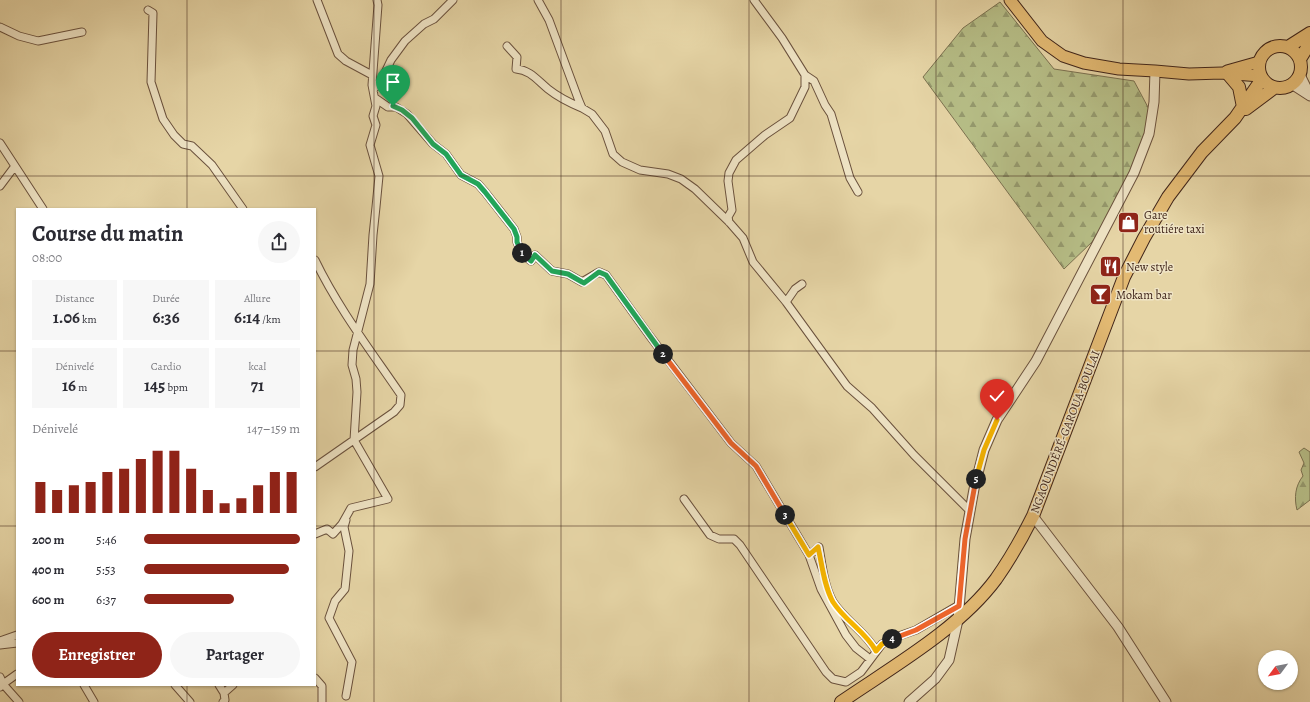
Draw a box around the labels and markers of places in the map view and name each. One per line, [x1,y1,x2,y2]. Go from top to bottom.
pin [376,65,410,106]
place label: Gare routiére taxi [1144,207,1205,237]
shop icon: Gare routiére taxi [1115,209,1141,235]
pin: 1 [512,243,532,263]
restaurant icon: New style [1097,254,1123,280]
place label: New style [1126,259,1173,275]
bar icon: Mokam bar [1087,282,1113,308]
place label: Mokam bar [1116,287,1172,303]
pin: 2 [653,344,673,364]
pin [980,379,1014,420]
pin: 5 [966,469,986,489]
pin: 3 [775,505,795,525]
pin: 4 [882,629,902,649]

